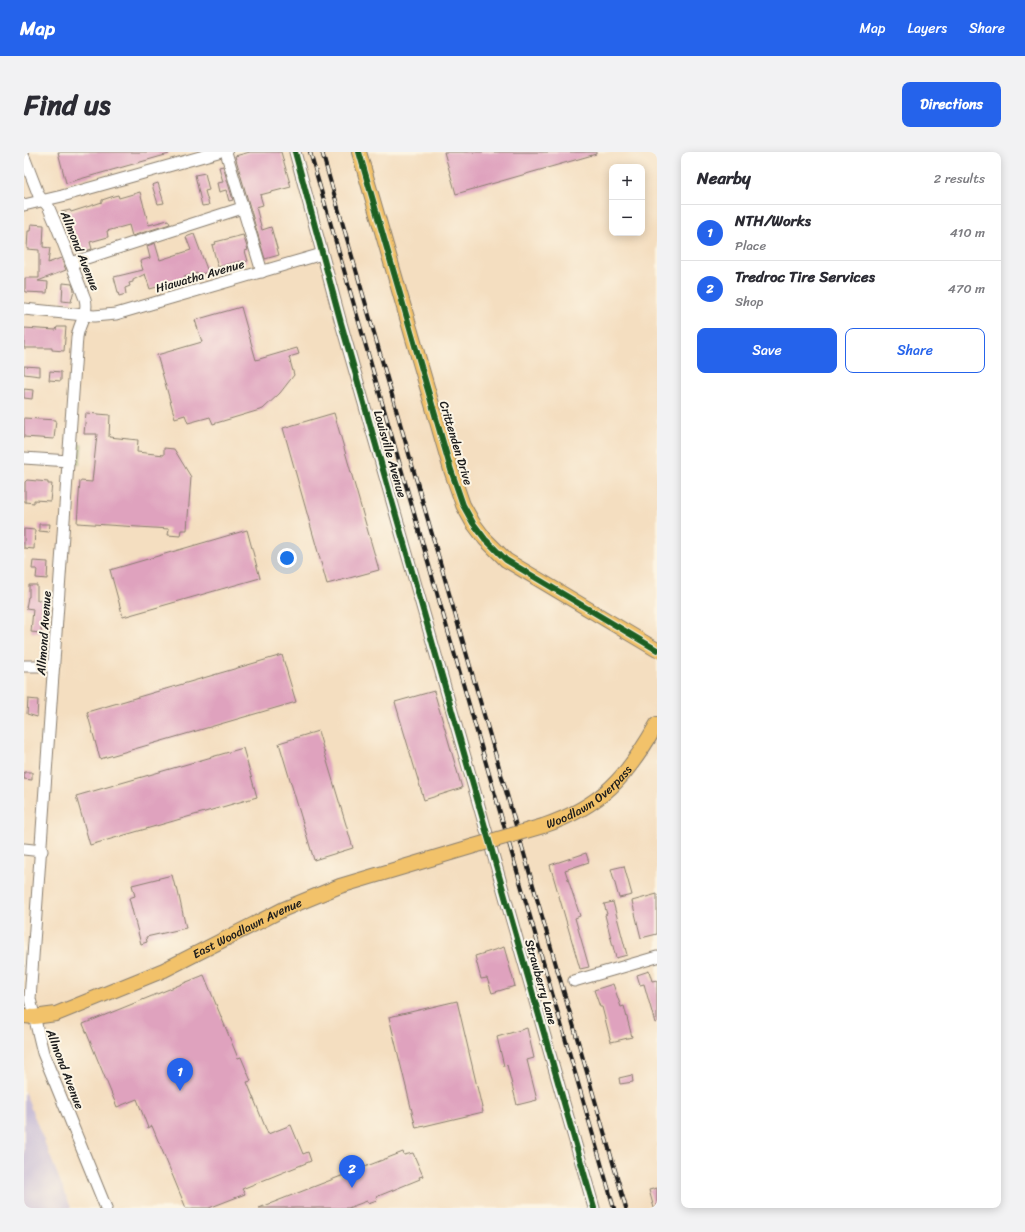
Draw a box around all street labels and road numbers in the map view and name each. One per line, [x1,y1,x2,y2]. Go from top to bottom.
street label: Allmond Avenue [54,207,106,294]
street label: Hiawatha Avenue [153,253,247,299]
street label: Crittenden Drive [433,398,479,488]
street label: Louisville Avenue [367,408,413,500]
street label: Allmond Avenue [30,590,58,677]
street label: Woodlawn Overpass [543,760,638,835]
street label: East Woodlawn Avenue [188,892,305,965]
street label: Strawberry Lane [518,937,564,1027]
street label: Allmond Avenue [39,1025,90,1112]

